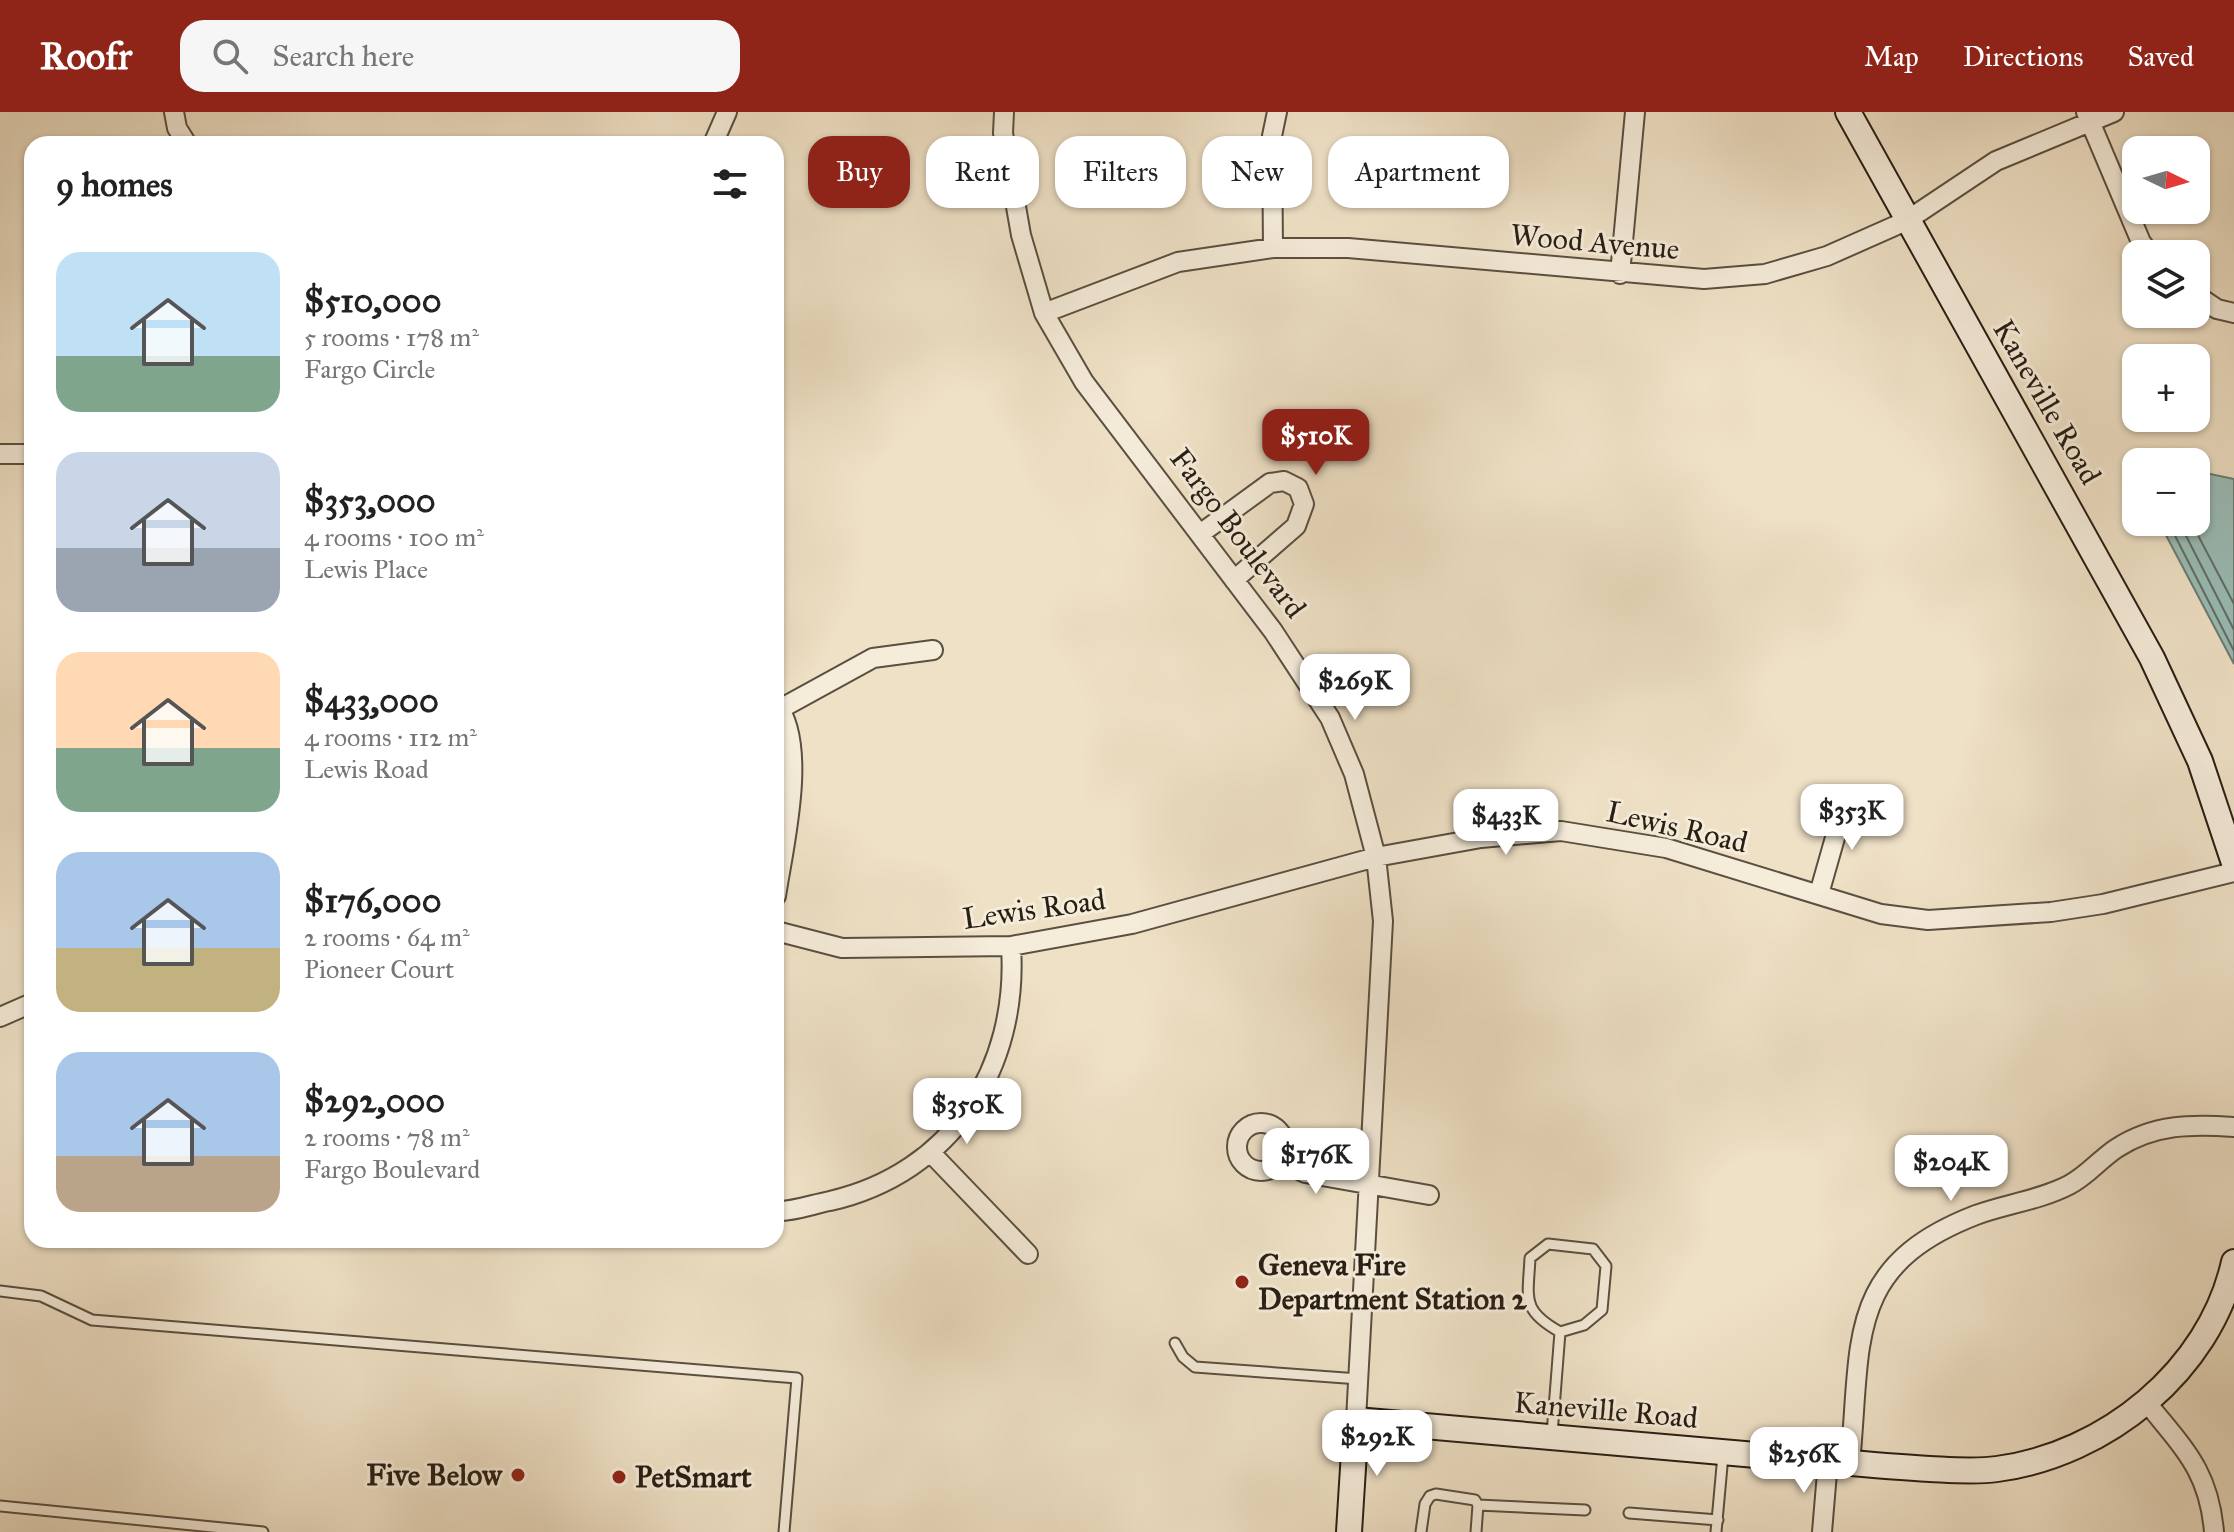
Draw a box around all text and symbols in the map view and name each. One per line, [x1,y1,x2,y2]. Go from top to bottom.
search box [180,20,740,92]
text: Roofr [40,33,132,79]
icon: search [208,34,252,78]
text: Search here [272,38,414,74]
text: Map [1864,39,1919,74]
text: Directions [1963,39,2084,74]
text: Saved [2128,39,2194,74]
chip: Buy [808,136,910,208]
chip: Rent [926,136,1039,208]
chip: Filters [1055,136,1186,208]
chip: New [1202,136,1312,208]
chip: Apartment [1328,136,1509,208]
north arrow [2122,136,2210,224]
map controls [2122,136,2210,536]
icon: filters [708,162,752,206]
text: 9 homes [56,164,173,205]
street label: Wood Avenue [1509,217,1681,267]
button: layers [2122,240,2210,328]
text: $510,000 [304,280,441,321]
icon: home [120,284,216,380]
street label: Kaneville Road [1985,313,2109,491]
text: 5 rooms · 178 m² [304,321,479,353]
button: + [2122,344,2210,432]
text: Fargo Circle [304,353,435,385]
pin: $510K [1260,409,1372,477]
text: $510K [1280,419,1352,451]
street label: Fargo Boulevard [1162,441,1314,625]
button: − [2122,448,2210,536]
text: $353,000 [304,480,436,521]
icon: home [120,484,216,580]
text: 4 rooms · 100 m² [304,521,484,553]
text: Lewis Place [304,553,428,585]
pin: $269K [1299,654,1411,722]
text: $269K [1318,664,1392,696]
text: $433,000 [304,680,439,721]
icon: home [120,684,216,780]
text: 4 rooms · 112 m² [304,721,477,753]
text: Lewis Road [304,753,429,785]
pin: $353K [1796,784,1908,852]
pin: $433K [1450,789,1562,857]
street label: Lewis Road [1603,793,1751,861]
text: $353K [1819,794,1885,826]
text: $433K [1471,799,1541,831]
text: $176,000 [304,880,441,921]
street label: Lewis Road [960,881,1108,937]
icon: home [120,884,216,980]
text: 2 rooms · 64 m² [304,921,470,953]
text: Pioneer Court [304,953,454,985]
pin: $350K [911,1078,1023,1146]
text: $292,000 [304,1080,445,1121]
icon: home [120,1084,216,1180]
text: $350K [931,1088,1003,1120]
text: 2 rooms · 78 m² [304,1121,469,1153]
pin: $176K [1260,1128,1372,1196]
pin: $204K [1895,1135,2007,1203]
text: $176K [1280,1138,1352,1170]
text: $204K [1913,1145,1989,1177]
text: Fargo Boulevard [304,1153,480,1185]
place label: Geneva Fire Department Station 2 [1258,1247,1528,1317]
marker: Geneva Fire Department Station 2 [1233,1273,1251,1291]
street label: Kaneville Road [1513,1384,1699,1436]
pin: $292K [1321,1410,1433,1478]
text: $292K [1340,1420,1414,1452]
pin: $256K [1748,1427,1860,1495]
text: $256K [1768,1437,1840,1469]
place label: Five Below [366,1457,503,1493]
place label: PetSmart [635,1459,752,1495]
marker: Five Below [509,1466,527,1484]
marker: PetSmart [610,1468,628,1486]

